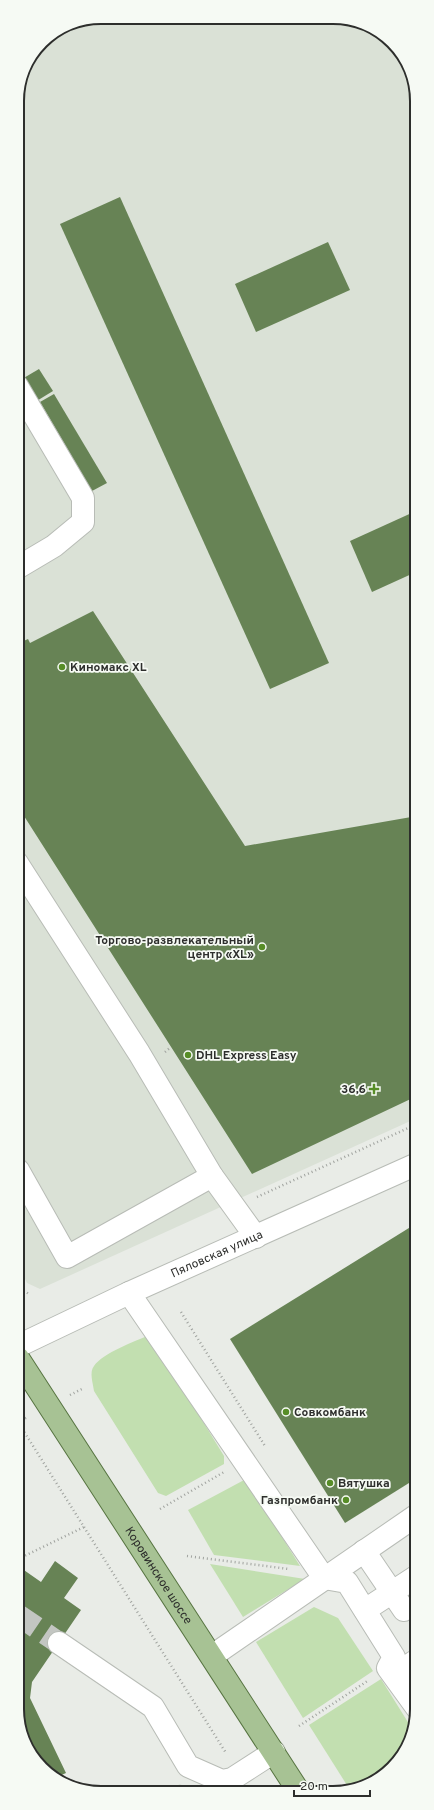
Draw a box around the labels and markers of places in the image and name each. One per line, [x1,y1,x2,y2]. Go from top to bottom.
place label: Киномакс XL [70,660,147,676]
marker: Киномакс XL [57,662,67,672]
place label: Торгово-развлекательный центр «XL» [95,933,254,963]
marker: Торгово-развлекательный центр «XL» [257,942,267,952]
place label: DHL Express Easy [196,1048,297,1064]
marker: DHL Express Easy [183,1050,193,1060]
place label: 36,6 [341,1082,366,1098]
marker: 36,6 [369,1084,379,1094]
place label: Совкомбанк [294,1405,366,1421]
marker: Совкомбанк [281,1407,291,1417]
place label: Вятушка [338,1476,390,1492]
marker: Вятушка [325,1478,335,1488]
place label: Газпромбанк [261,1493,338,1509]
marker: Газпромбанк [341,1495,351,1505]

